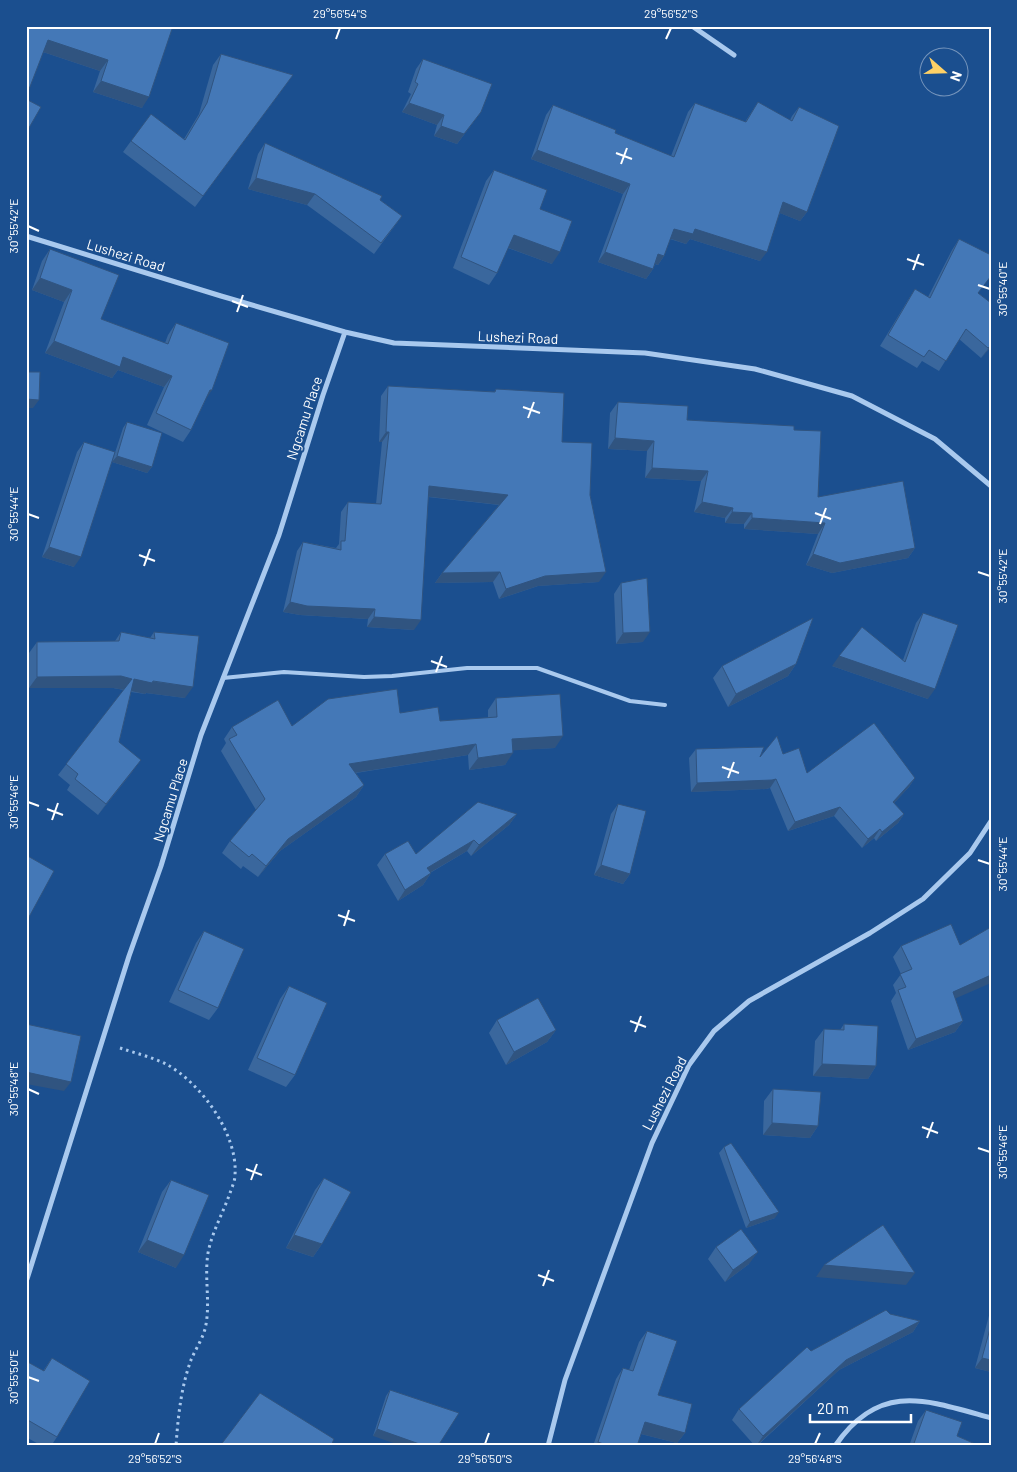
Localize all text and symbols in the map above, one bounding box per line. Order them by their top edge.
text: 29°56'54"S [313,6,367,20]
text: 29°56'52"S [644,6,698,20]
north arrow [920,48,970,98]
text: N [947,69,966,84]
text: 30°55'42"E [6,199,20,253]
street label: Lushezi Road [85,235,167,275]
text: 30°55'40"E [995,261,1009,317]
street label: Lushezi Road [477,327,559,347]
street label: Ngcamu Place [283,374,325,462]
text: 30°55'44"E [6,487,20,541]
text: 30°55'42"E [995,549,1009,603]
street label: Ngcamu Place [149,756,191,844]
text: 30°55'46"E [6,775,20,829]
text: 30°55'44"E [995,837,1009,891]
street label: Lushezi Road [638,1053,690,1133]
text: 30°55'48"E [6,1062,20,1116]
text: 30°55'46"E [995,1125,1009,1179]
text: 30°55'50"E [6,1350,20,1404]
scale bar [810,1392,911,1424]
text: 20 m [817,1399,849,1417]
text: 29°56'52"S [128,1451,182,1465]
text: 29°56'50"S [458,1451,512,1465]
text: 29°56'48"S [788,1451,842,1465]

